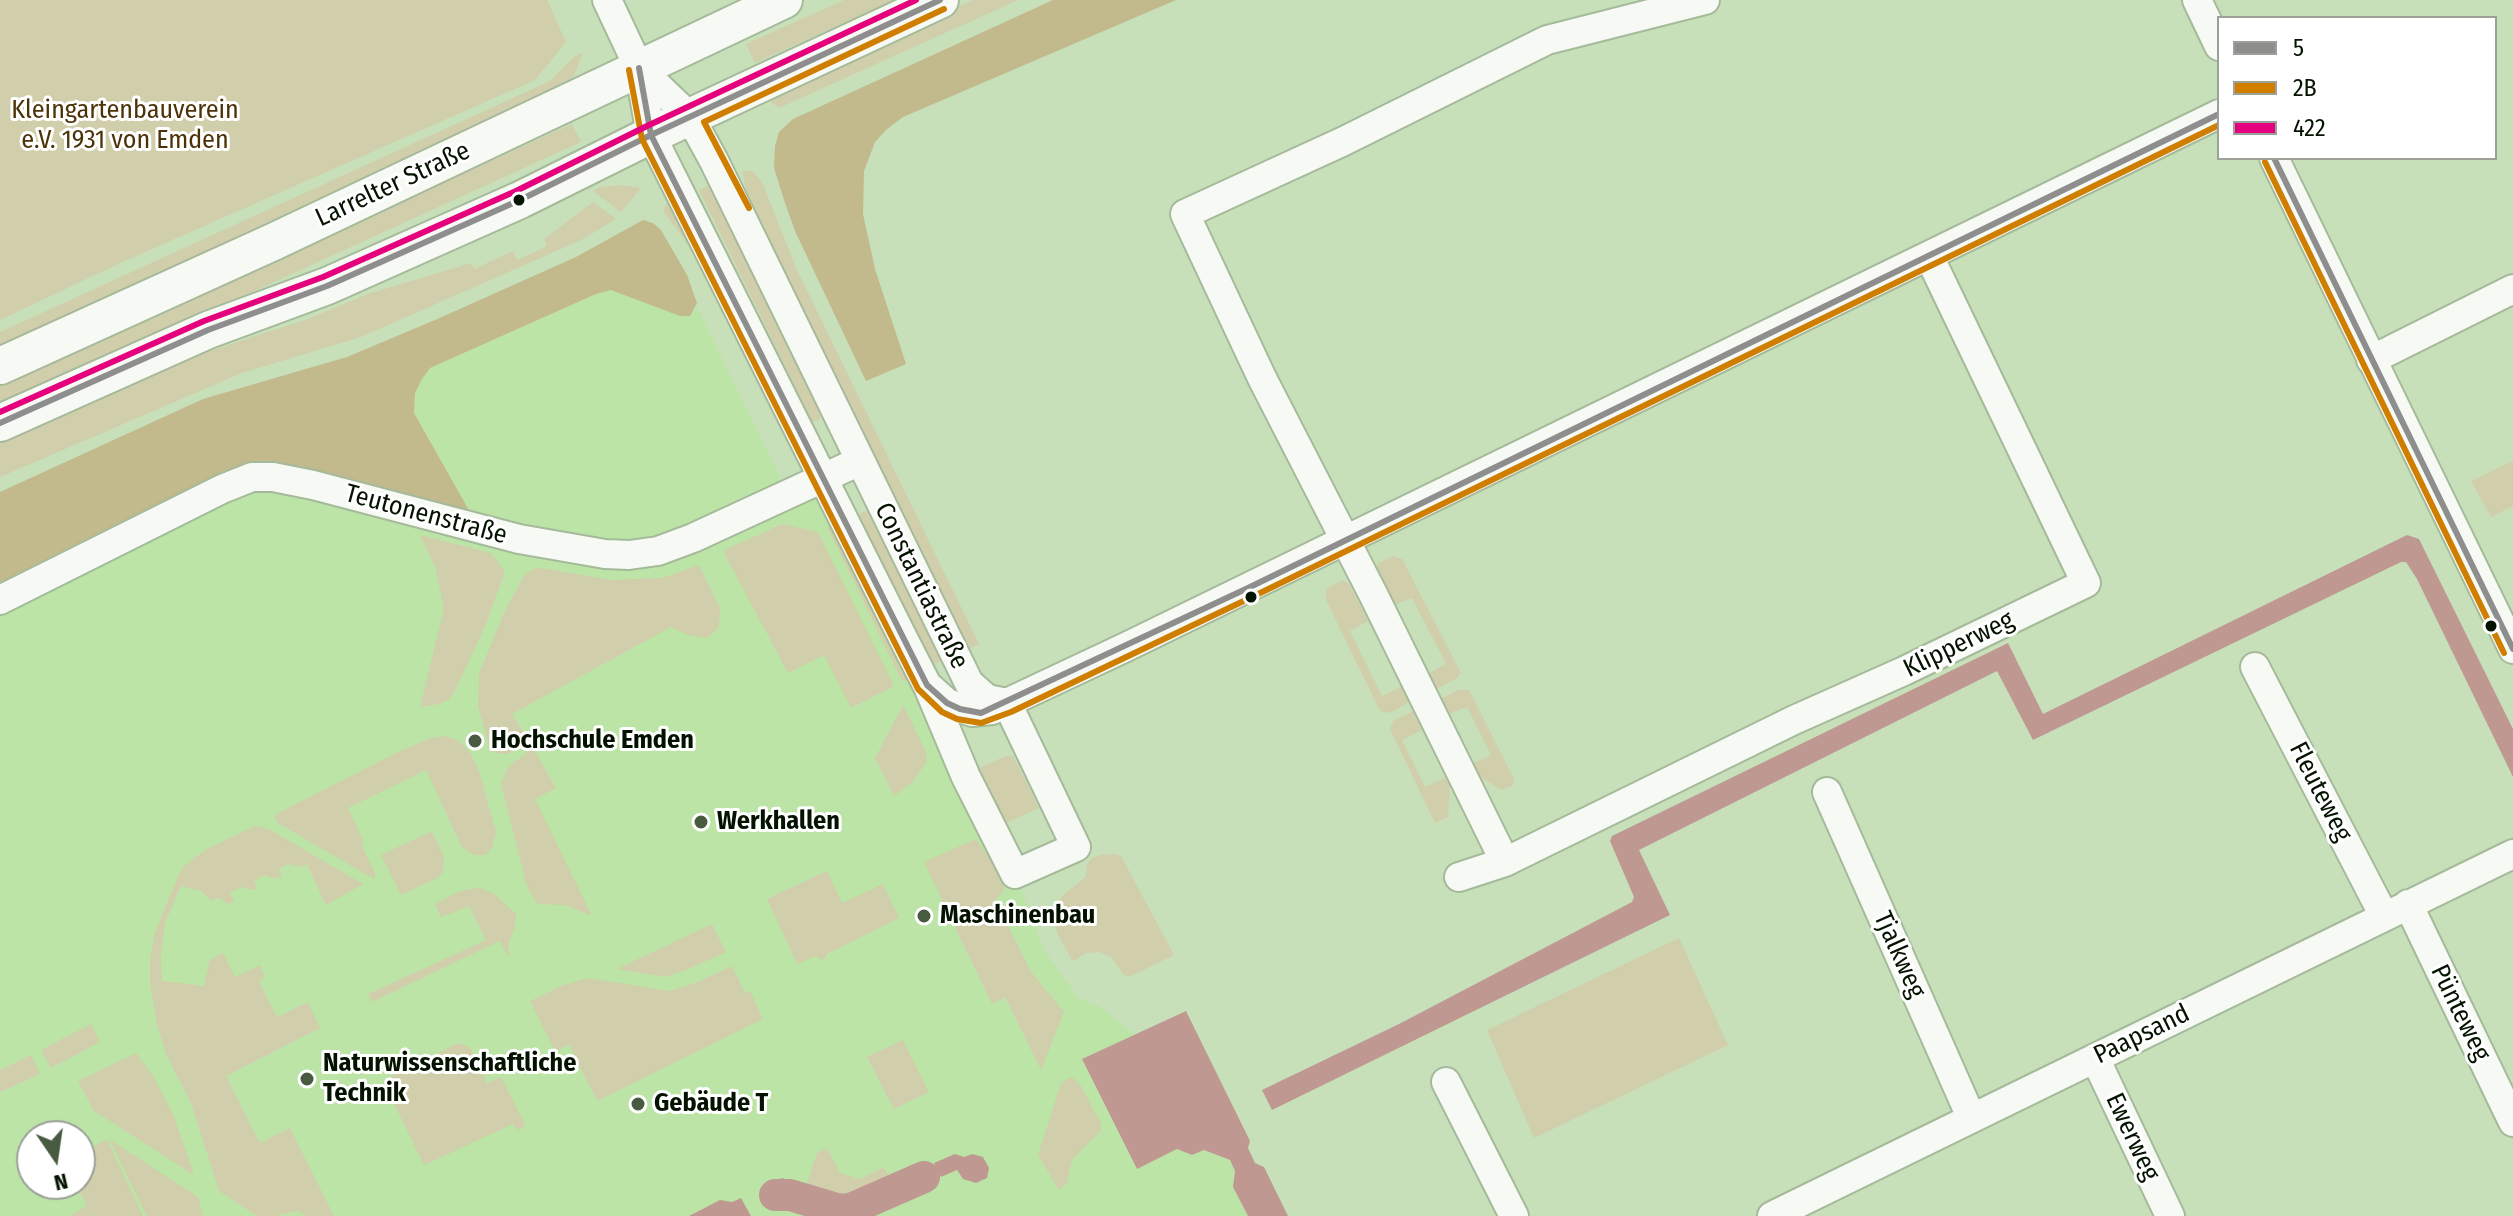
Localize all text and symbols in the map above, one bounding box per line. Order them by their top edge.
legend [2217,16,2497,160]
text: 5 [2293,34,2304,62]
text: 2B [2293,74,2317,102]
park label: Kleingartenbauverein e.V. 1931 von Emden [11,95,239,156]
text: 422 [2293,114,2325,142]
street label: Larrelter Straße [311,136,475,234]
unlabelled marker [511,192,527,208]
street label: Teutonenstraße [342,478,510,552]
street label: Constantiastraße [867,498,975,674]
unlabelled marker [1243,589,1259,605]
street label: Klipperweg [1899,605,2019,685]
unlabelled marker [2483,618,2499,634]
place label: Hochschule Emden [491,725,694,757]
marker: Hochschule Emden [466,732,484,750]
street label: Fleuteweg [2282,737,2358,847]
place label: Werkhallen [717,806,840,838]
marker: Werkhallen [692,813,710,831]
place label: Maschinenbau [940,900,1095,932]
marker: Maschinenbau [915,907,933,925]
street label: Tjalkweg [1866,907,1932,1003]
street label: Pünteweg [2423,960,2497,1066]
street label: Paapsand [2089,998,2195,1072]
place label: Naturwissenschaftliche Technik [323,1048,576,1110]
marker: Naturwissenschaftliche Technik [298,1070,316,1088]
place label: Gebäude T [654,1088,768,1120]
street label: Ewerweg [2098,1088,2166,1186]
marker: Gebäude T [629,1095,647,1113]
north arrow [16,1120,96,1200]
text: N [52,1167,71,1197]

